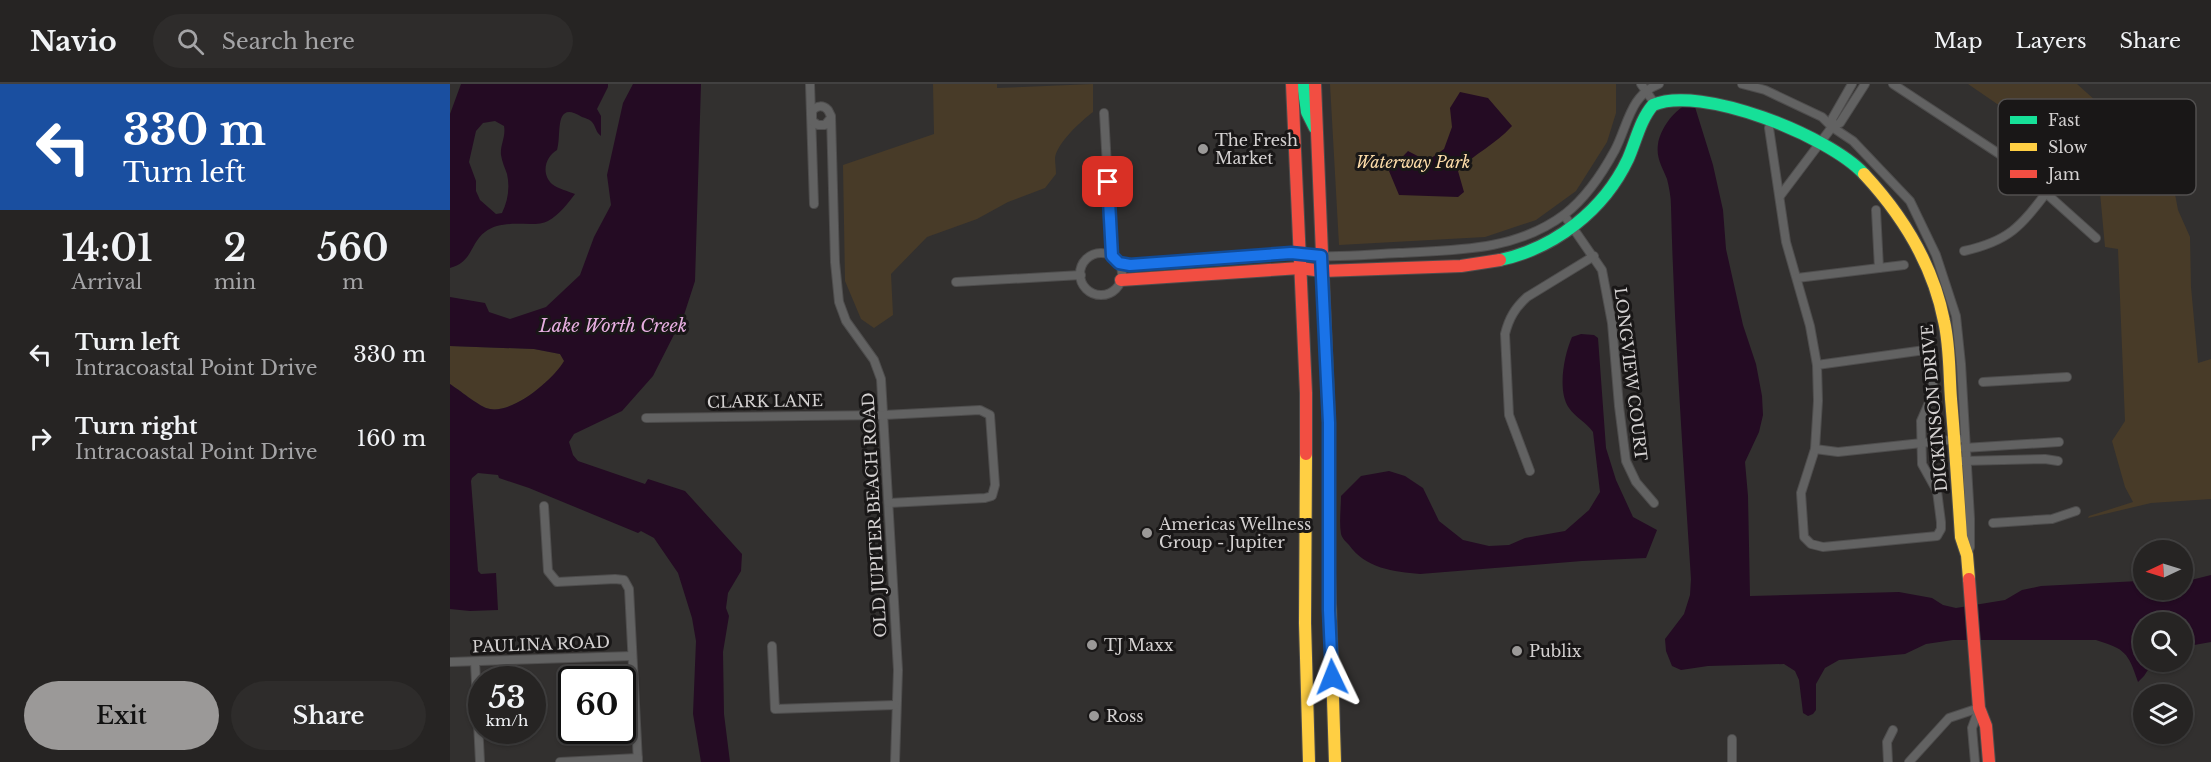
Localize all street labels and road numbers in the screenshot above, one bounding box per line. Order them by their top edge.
street label: LONGVIEW COURT [1610,286,1652,462]
street label: DICKINSON DRIVE [1917,323,1951,493]
street label: CLARK LANE [707,390,823,412]
street label: OLD JUPITER BEACH ROAD [858,392,890,638]
street label: PAULINA ROAD [472,632,610,656]

